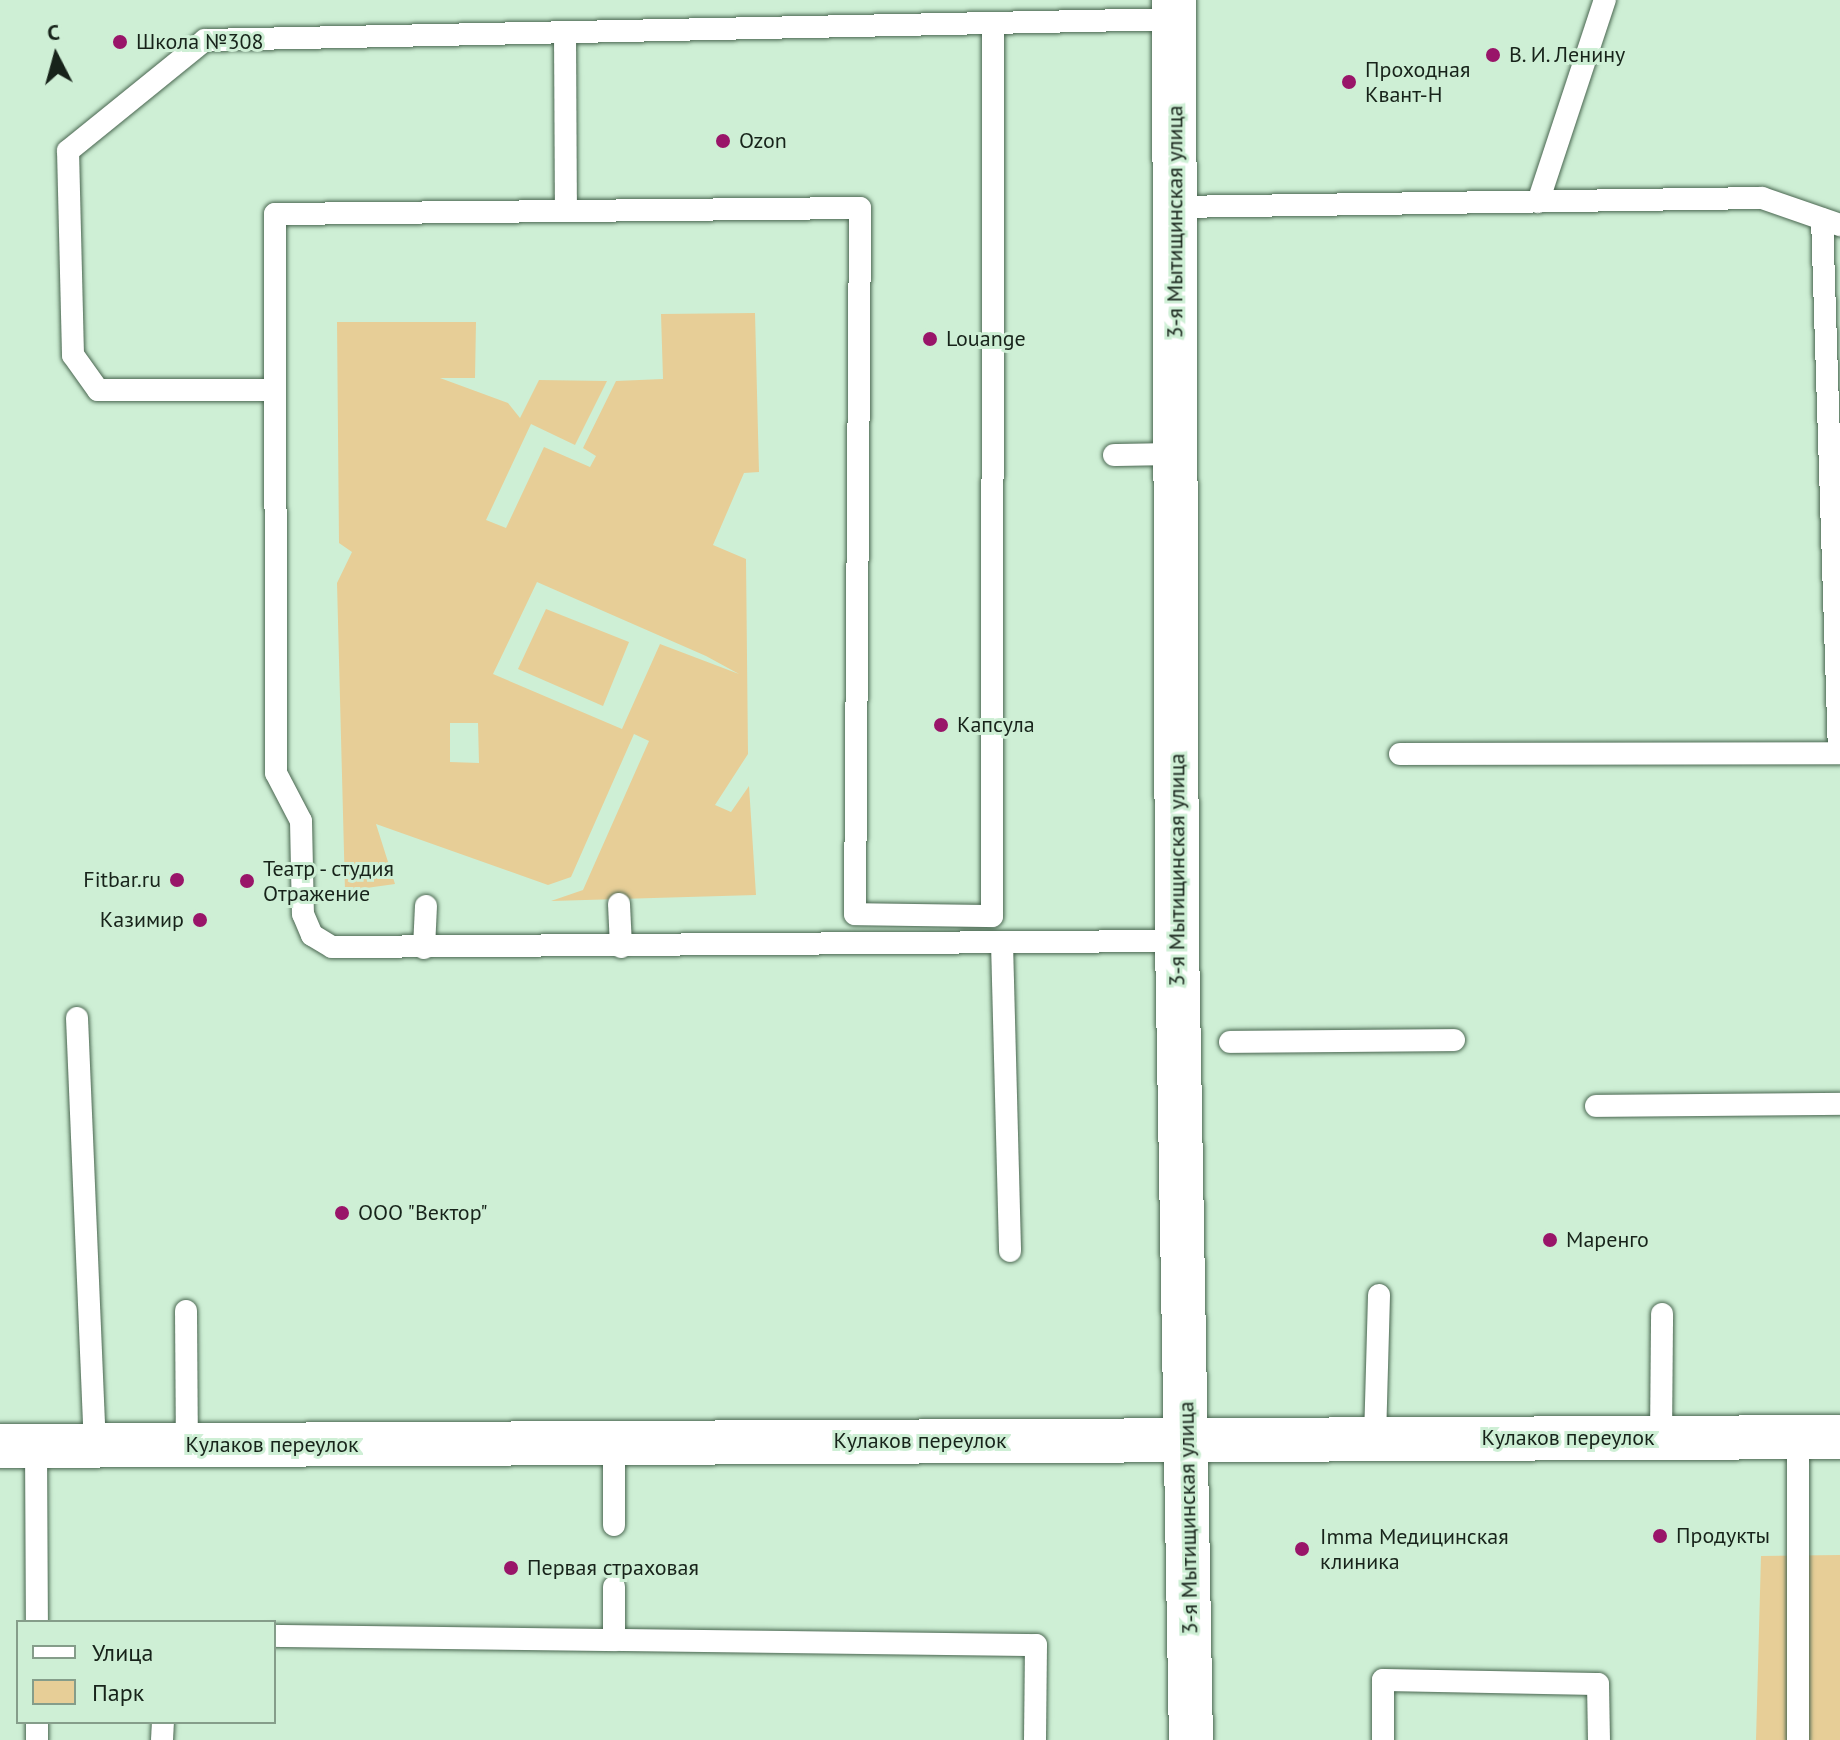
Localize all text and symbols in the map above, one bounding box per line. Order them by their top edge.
north arrow [16,16,96,96]
text: С [46,18,61,47]
place label: Школа №308 [136,29,264,55]
marker: Школа №308 [111,33,129,51]
place label: В. И. Ленину [1509,42,1629,68]
marker: В. И. Ленину [1484,46,1502,64]
place label: Проходная Квант-Н [1365,56,1470,108]
marker: Проходная Квант-Н [1340,73,1358,91]
street label: 3-я Мытищинская улица [1162,105,1188,339]
place label: Ozon [739,128,787,154]
marker: Ozon [714,132,732,150]
place label: Louange [946,326,1026,352]
marker: Louange [921,330,939,348]
place label: Капсула [957,712,1035,738]
marker: Капсула [932,716,950,734]
street label: 3-я Мытищинская улица [1164,753,1190,987]
place label: Театр - студия Отражение [263,855,397,906]
place label: Fitbar.ru [83,867,161,893]
marker: Fitbar.ru [168,871,186,889]
marker: Театр - студия Отражение [238,872,256,890]
place label: Казимир [100,907,184,933]
marker: Казимир [191,911,209,929]
place label: ООО "Вектор" [358,1200,489,1226]
marker: ООО "Вектор" [333,1204,351,1222]
place label: Маренго [1566,1227,1649,1253]
marker: Маренго [1541,1231,1559,1249]
street label: 3-я Мытищинская улица [1173,1401,1203,1635]
street label: Кулаков переулок [1481,1425,1655,1451]
street label: Кулаков переулок [833,1428,1007,1454]
street label: Кулаков переулок [185,1432,359,1458]
place label: Imma Медицинская клиника [1320,1523,1509,1574]
place label: Продукты [1676,1523,1770,1549]
marker: Продукты [1651,1527,1669,1545]
marker: Imma Медицинская клиника [1291,1538,1313,1560]
place label: Первая страховая [527,1555,699,1581]
marker: Первая страховая [502,1559,520,1577]
legend [16,1620,276,1724]
text: Улица [92,1637,153,1668]
text: Парк [92,1677,144,1708]

